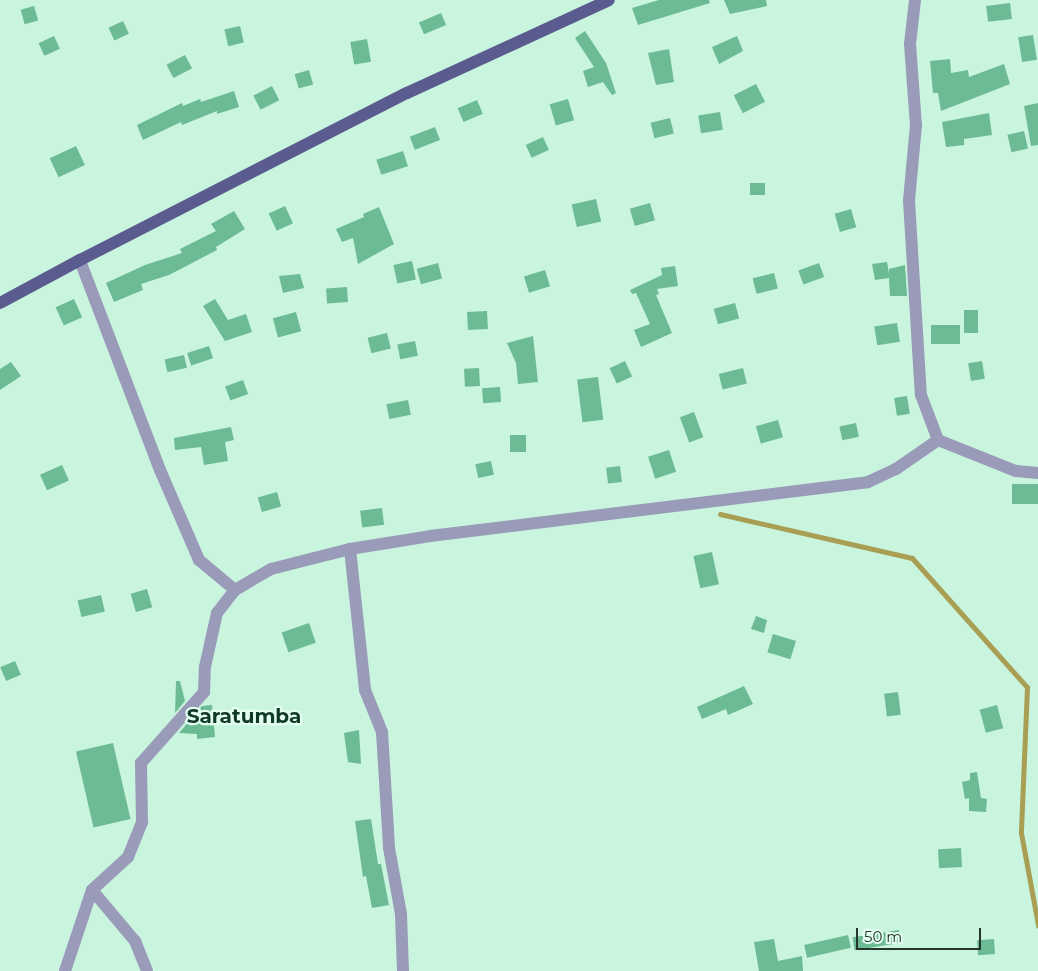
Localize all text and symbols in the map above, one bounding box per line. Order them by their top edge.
district label: Saratumba [187,704,301,728]
scale bar [858,918,983,950]
text: 50 m [864,927,902,946]

